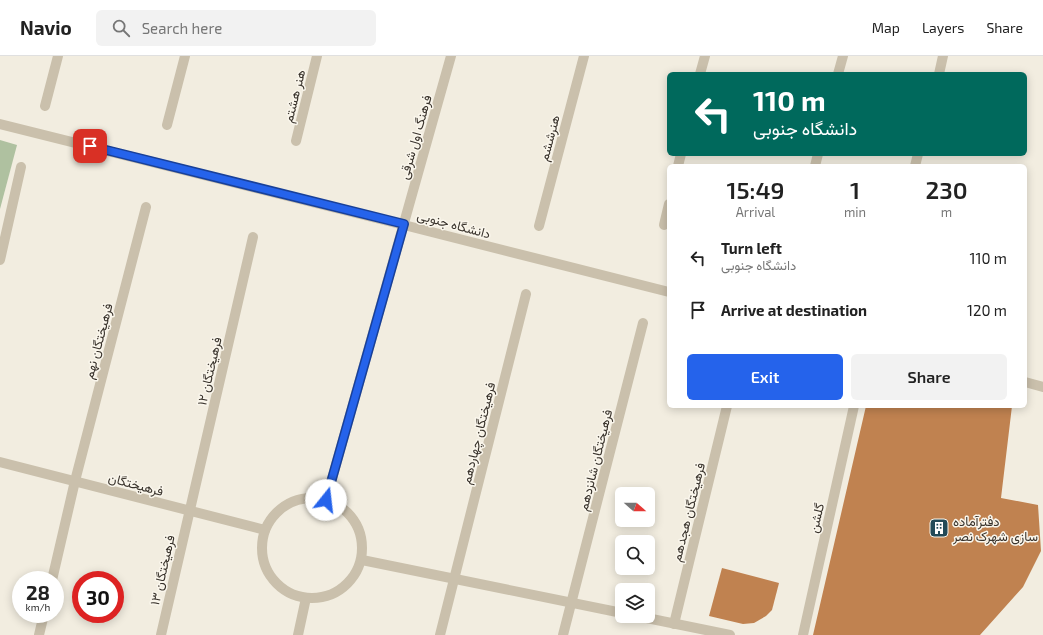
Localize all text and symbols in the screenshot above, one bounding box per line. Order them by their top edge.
search box [96,10,376,46]
text: Navio [20,16,72,39]
icon: search [110,17,132,39]
text: Search here [142,19,222,37]
text: Map [872,19,900,36]
text: Layers [922,19,964,36]
text: Share [986,19,1023,36]
street label: هنر هشتم [280,68,309,124]
text: 110 m [753,83,826,117]
icon: left [687,88,739,140]
street label: فرهنگ اول شرقی [395,93,436,181]
street label: هنرششم [535,113,564,163]
text: دانشگاه جنوبی [753,117,857,139]
pin [73,129,107,163]
icon: arrive [79,135,101,157]
text: 15:49 [726,175,785,204]
text: 1 [850,175,860,204]
text: 230 [925,175,968,204]
text: Arrival [736,204,775,220]
text: min [844,204,866,220]
text: m [941,204,952,220]
street label: دانشگاه جنوبی [415,207,492,242]
text: Turn left [721,239,782,257]
icon: left [687,247,709,269]
text: 110 m [970,249,1007,267]
text: دانشگاه جنوبی [721,257,796,273]
icon: arrive [687,299,709,321]
street label: فرهیختگان نهم [80,301,117,381]
text: Arrive at destination [721,301,867,319]
text: 120 m [967,301,1007,319]
street label: فرهیختگان ۱۲ [193,335,226,407]
button: Exit [687,354,843,400]
button: Share [851,354,1007,400]
street label: فرهیختگان چهاردهم [458,380,500,486]
street label: فرهیختگان شانزدهم [575,407,616,513]
street label: فرهیختگان هجدهم [668,461,709,563]
street label: فرهیختگان [106,469,165,500]
position arrow [305,479,347,521]
north arrow [615,487,655,527]
map controls [615,487,655,623]
street label: گلشن [805,501,828,535]
place label: دفترآماده سازی شهرک نصر [952,513,1038,545]
building icon: دفترآماده سازی شهرک نصر [928,517,950,539]
street label: فرهیختگان ۱۳ [146,533,179,607]
button: search [615,535,655,575]
speed limit sign: 30 [72,571,124,623]
text: 28 [26,580,50,604]
button: layers [615,583,655,623]
text: km/h [26,601,50,613]

